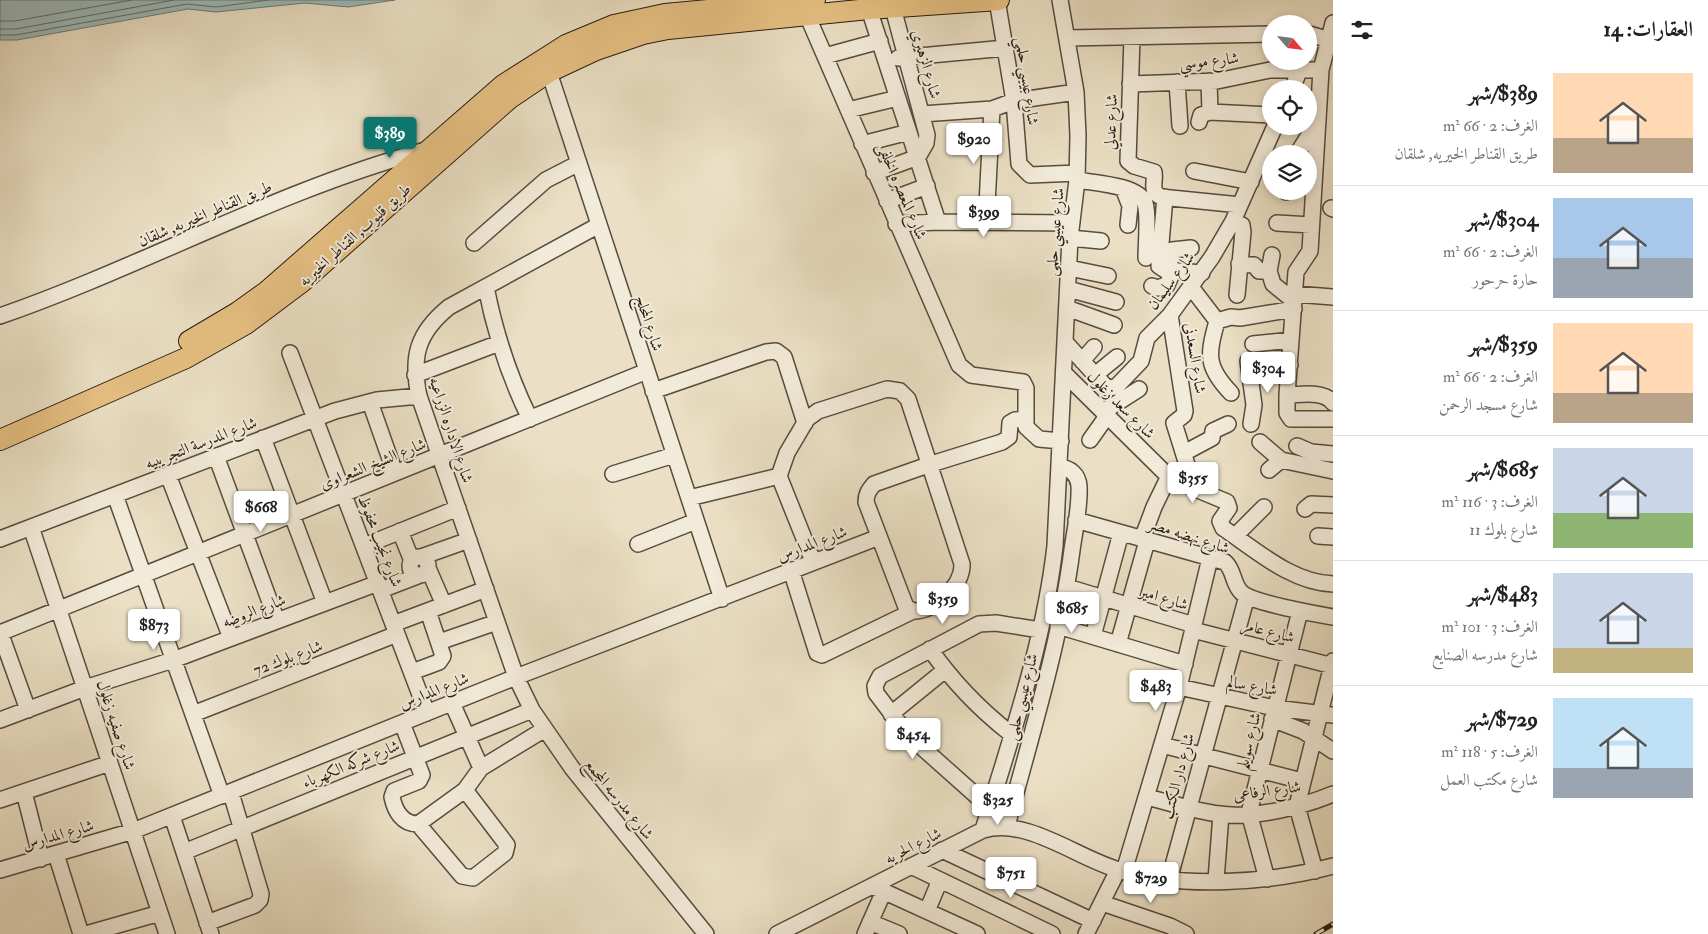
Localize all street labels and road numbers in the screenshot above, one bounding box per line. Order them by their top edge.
street label: شارع الزهيري [904,27,945,102]
street label: شارع عيسي حلمي [1006,36,1043,127]
street label: شارع موسي [1178,48,1240,79]
street label: شارع عدلي [1100,93,1125,151]
street label: شارع المعصره الخلفى [870,139,931,244]
street label: طريق القناطر الخيريه, شلقان [135,177,275,251]
street label: طريق قليوب, القناطر الخيريه [295,179,415,291]
street label: شارع عيسي حلمى [1041,187,1074,278]
street label: شارع سليمان [1143,248,1202,316]
street label: شارع المحلج [627,292,667,355]
street label: شارع السعدنى [1177,321,1210,395]
street label: شارع سعد زغلول [1081,367,1159,445]
street label: شارع الاداره الزراعيه [422,374,478,486]
street label: شارع المدرسة التجريبيه [142,412,261,476]
street label: شارع الشيخ الشعراوى [317,434,431,498]
street label: شارع نجيب محفوظ [351,492,407,591]
street label: شارع نهضه مصر [1143,513,1232,561]
street label: شارع المدارس [774,521,851,569]
street label: شارع امير [1135,581,1191,618]
street label: شارع الروضه [219,590,290,635]
street label: شارع عامر [1238,614,1297,651]
street label: شارع بلوك 72 [250,636,327,683]
street label: شارع عيسي حلمى [1002,651,1047,744]
street label: شارع المدارس [396,668,473,717]
street label: شارع سالم [1224,672,1279,704]
street label: شارع صفيه زغلول [89,678,140,773]
street label: شارع سويلم [1232,710,1272,773]
street label: شارع دار الكتب [1157,731,1202,822]
street label: شارع شركه الكهرباء [299,735,404,795]
street label: شارع مدرسه المجمع [576,754,658,847]
street label: شارع الرفاعى [1232,776,1303,809]
street label: شارع المدارس [20,815,97,858]
street label: شارع الحريه [881,823,946,871]

